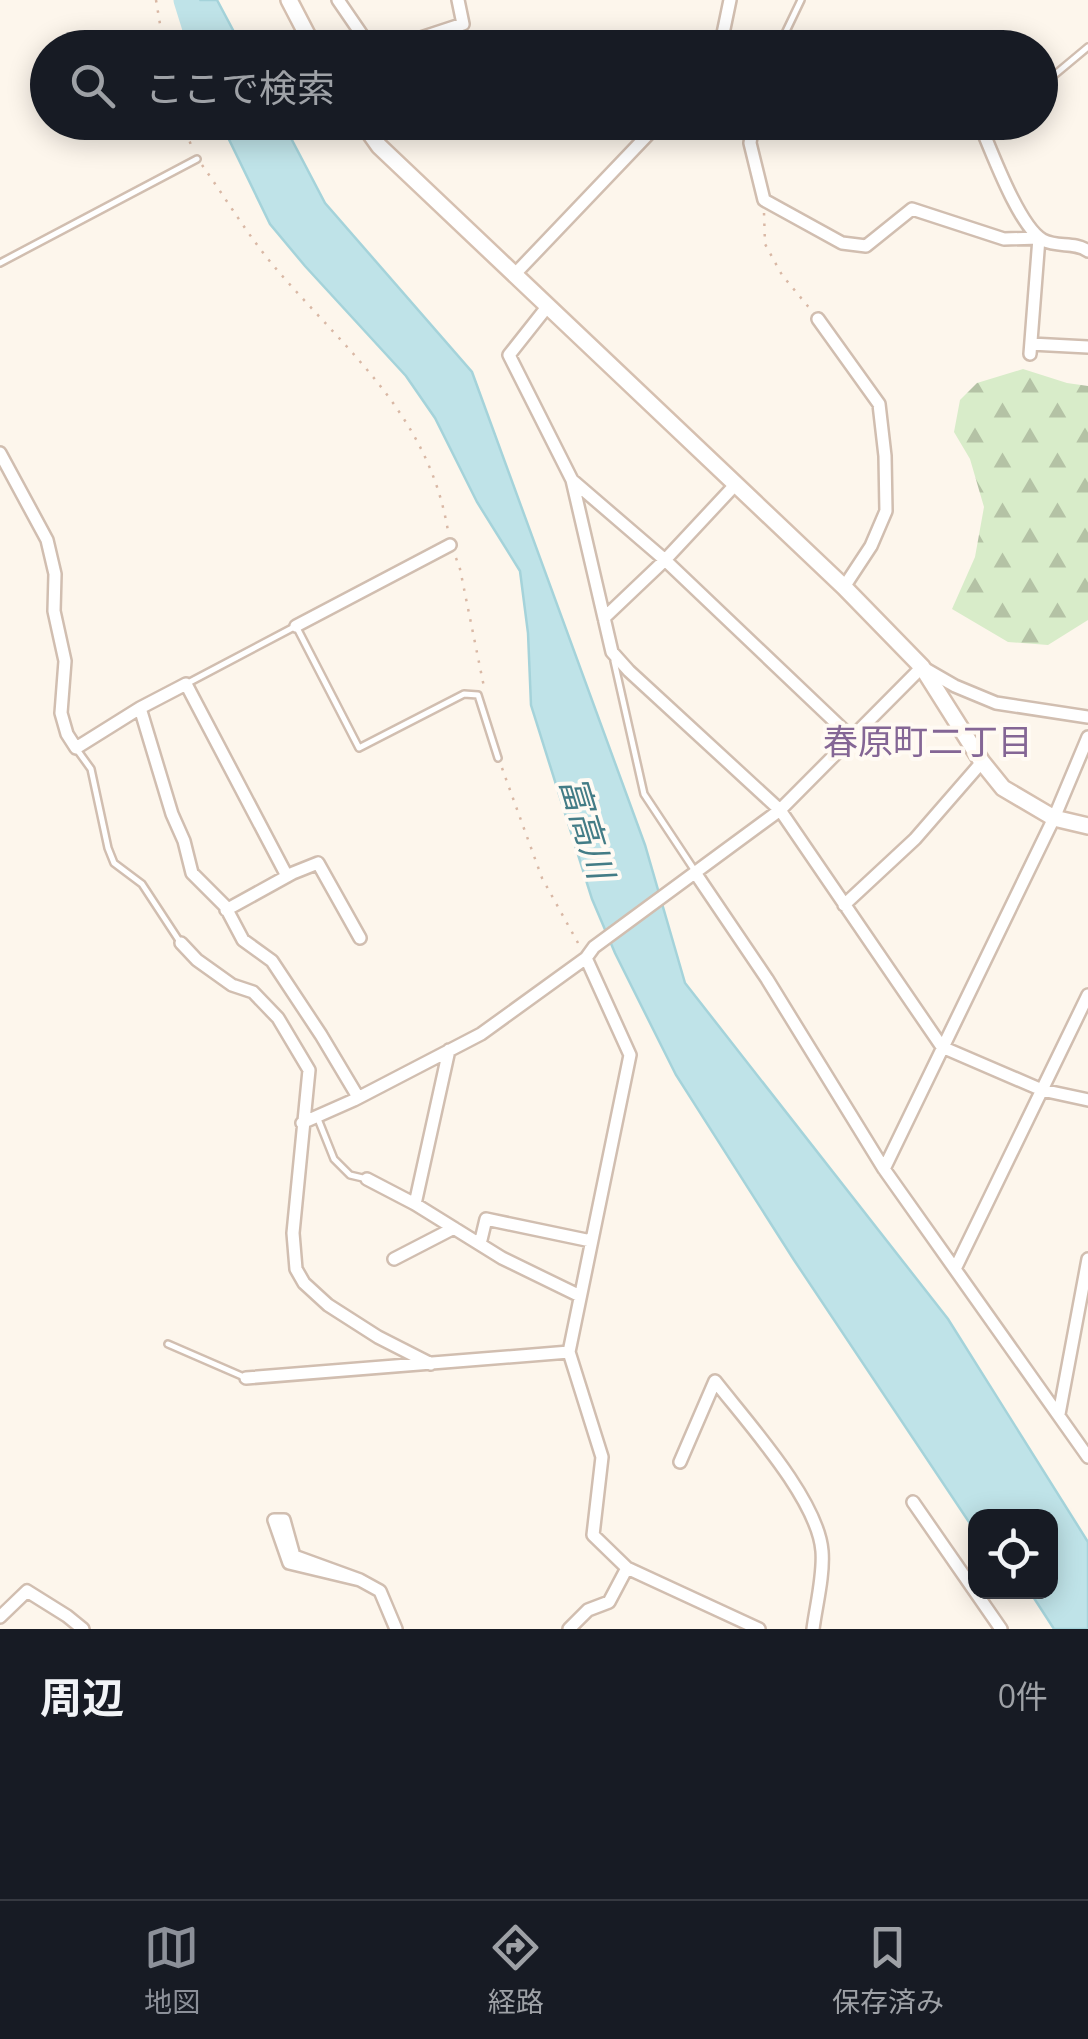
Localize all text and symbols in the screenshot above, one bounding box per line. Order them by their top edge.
search box [30,30,1058,140]
icon: search [65,58,120,113]
text: ここで検索 [145,61,335,113]
district label: 春原町二丁目 [823,717,1033,764]
water label: 富高川 [550,770,627,888]
map controls [968,1509,1058,1599]
button: locate [968,1509,1058,1599]
text: 周辺 [40,1668,124,1725]
text: 0件 [998,1674,1048,1717]
tab: 地図 [144,1920,200,2020]
tab: 経路 [488,1920,544,2020]
tab: 保存済み [832,1920,944,2020]

